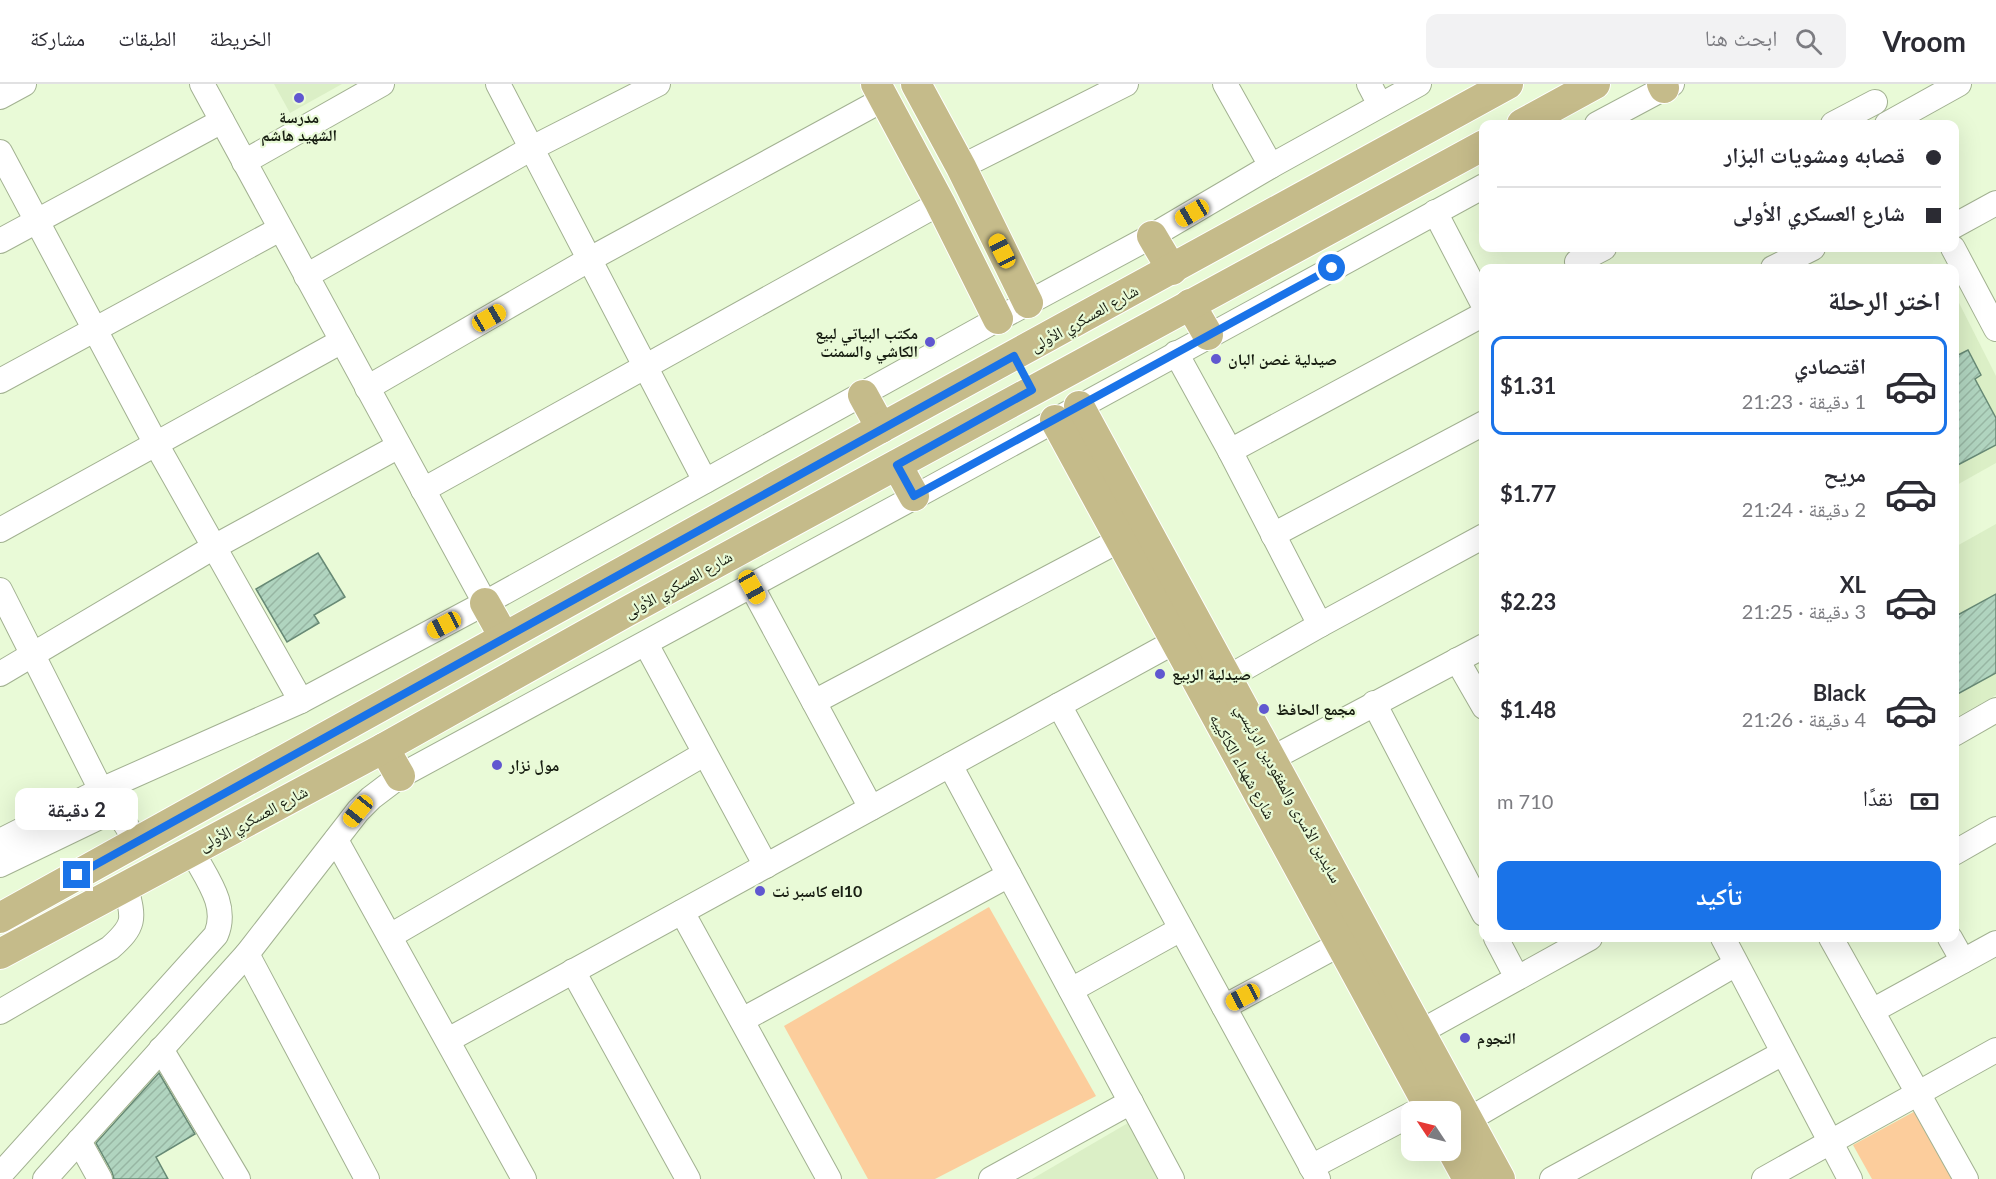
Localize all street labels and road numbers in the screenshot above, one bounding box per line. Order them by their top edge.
street label: شارع العسكري الأولى [1026,280,1143,359]
street label: شارع العسكري الأولى [620,546,737,625]
street label: سايدين الأسرى والمفقودين الرئيسي [1229,700,1347,888]
street label: شارع شهداء الكاكييه [1205,710,1280,823]
street label: شارع العسكري الأولى [195,781,312,858]

